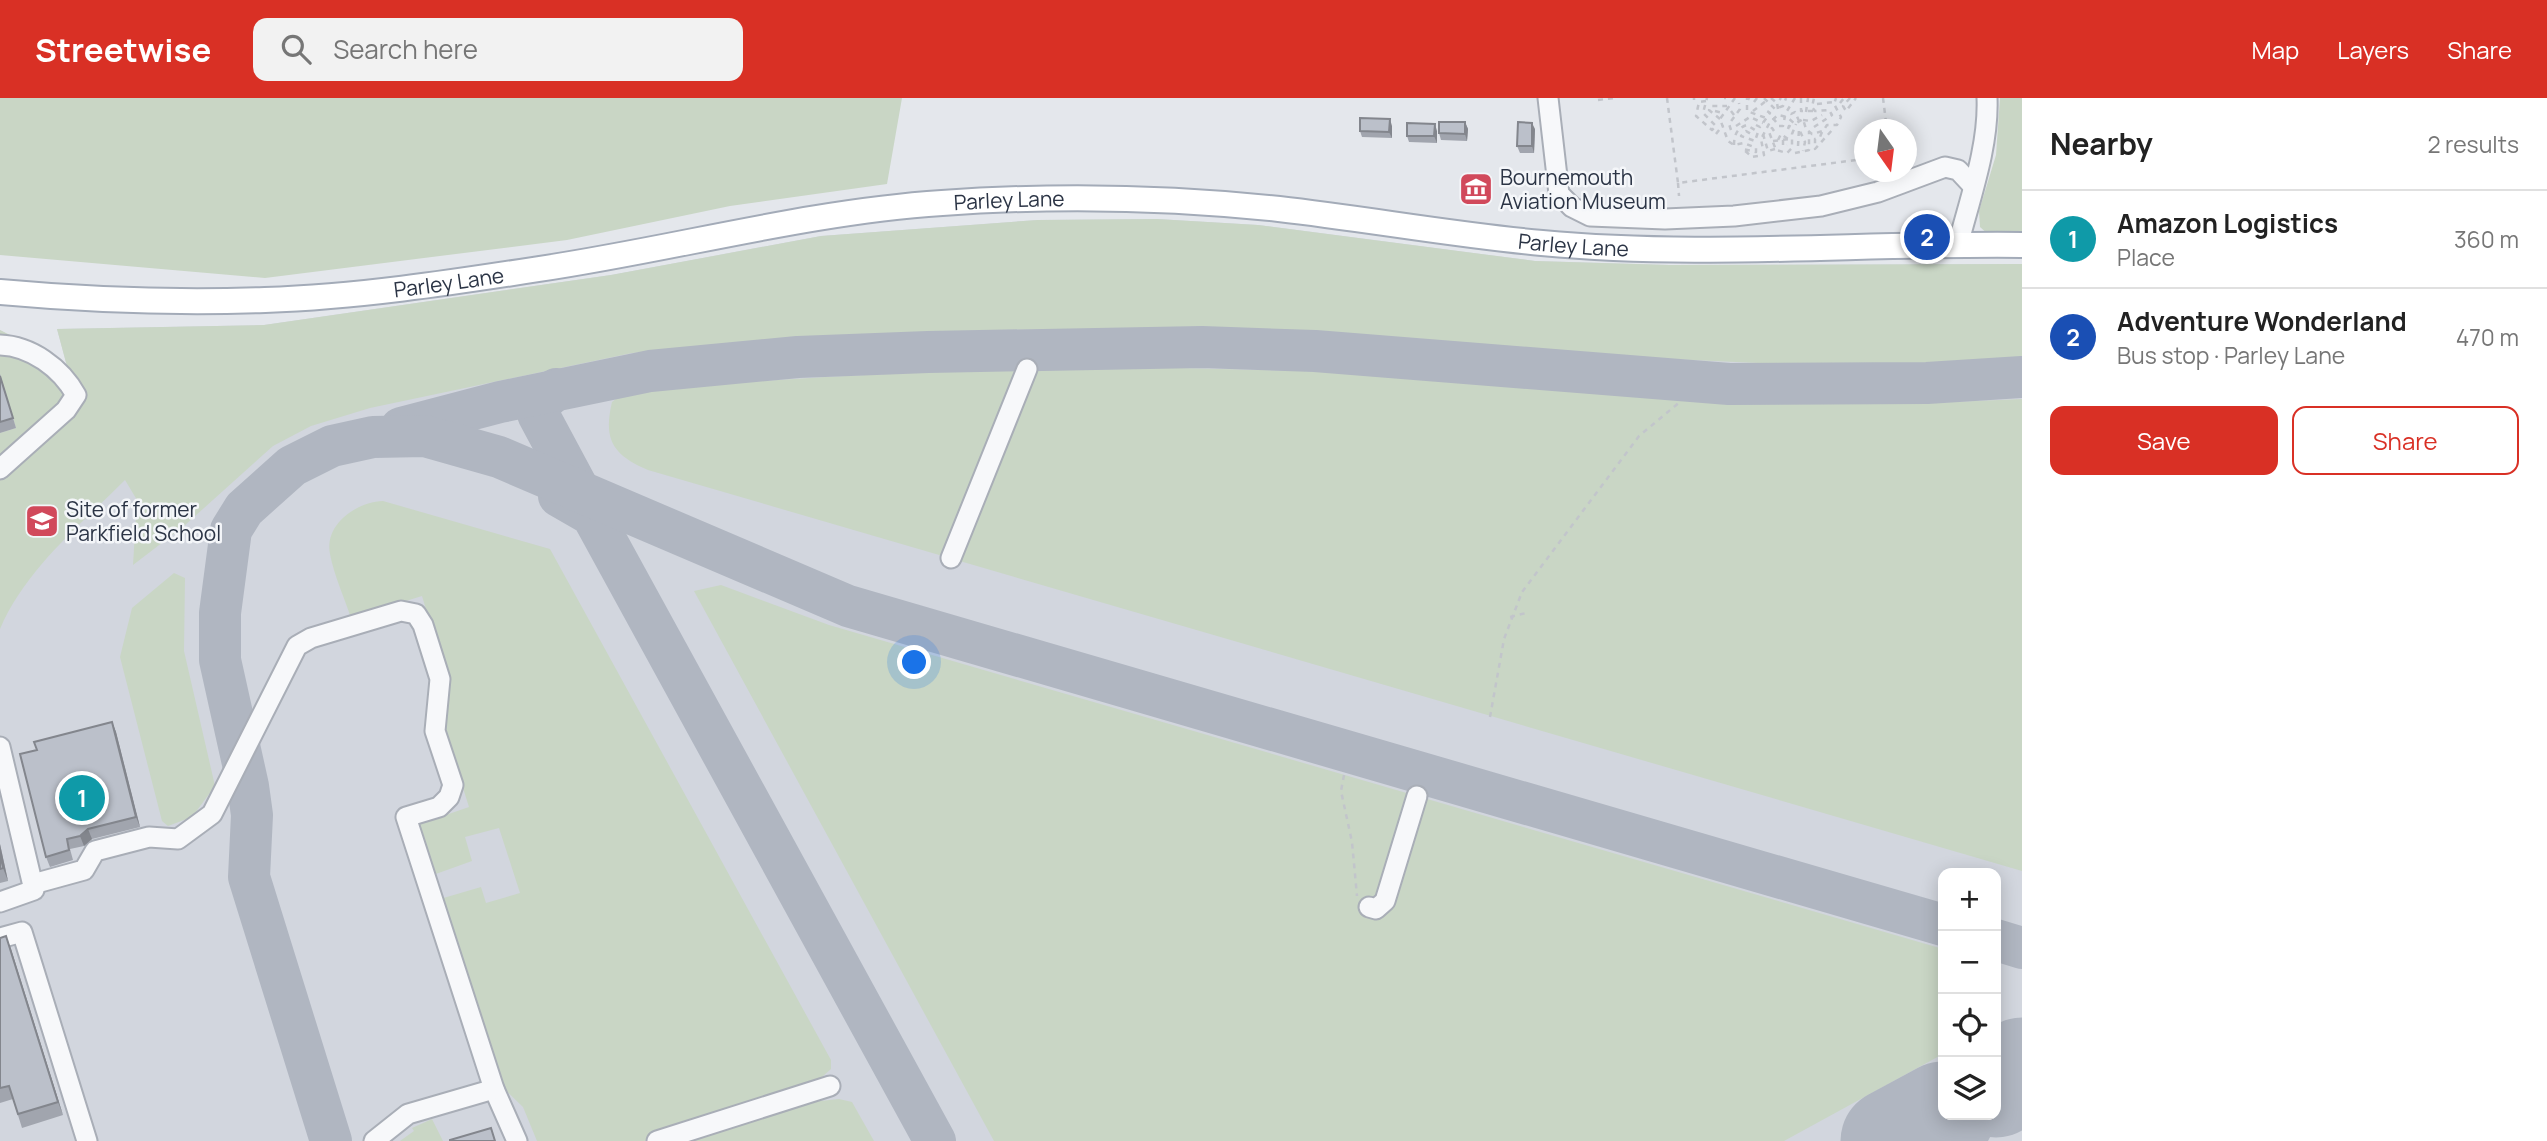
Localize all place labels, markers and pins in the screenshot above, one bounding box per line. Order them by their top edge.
place label: Bournemouth Aviation Museum [1500,163,1666,215]
museum icon: Bournemouth Aviation Museum [1457,170,1495,208]
pin: 2 [1904,211,1950,263]
place label: Site of former Parkfield School [66,495,221,547]
school or university icon: Site of former Parkfield School [23,502,61,540]
pin: 1 [59,772,105,824]

